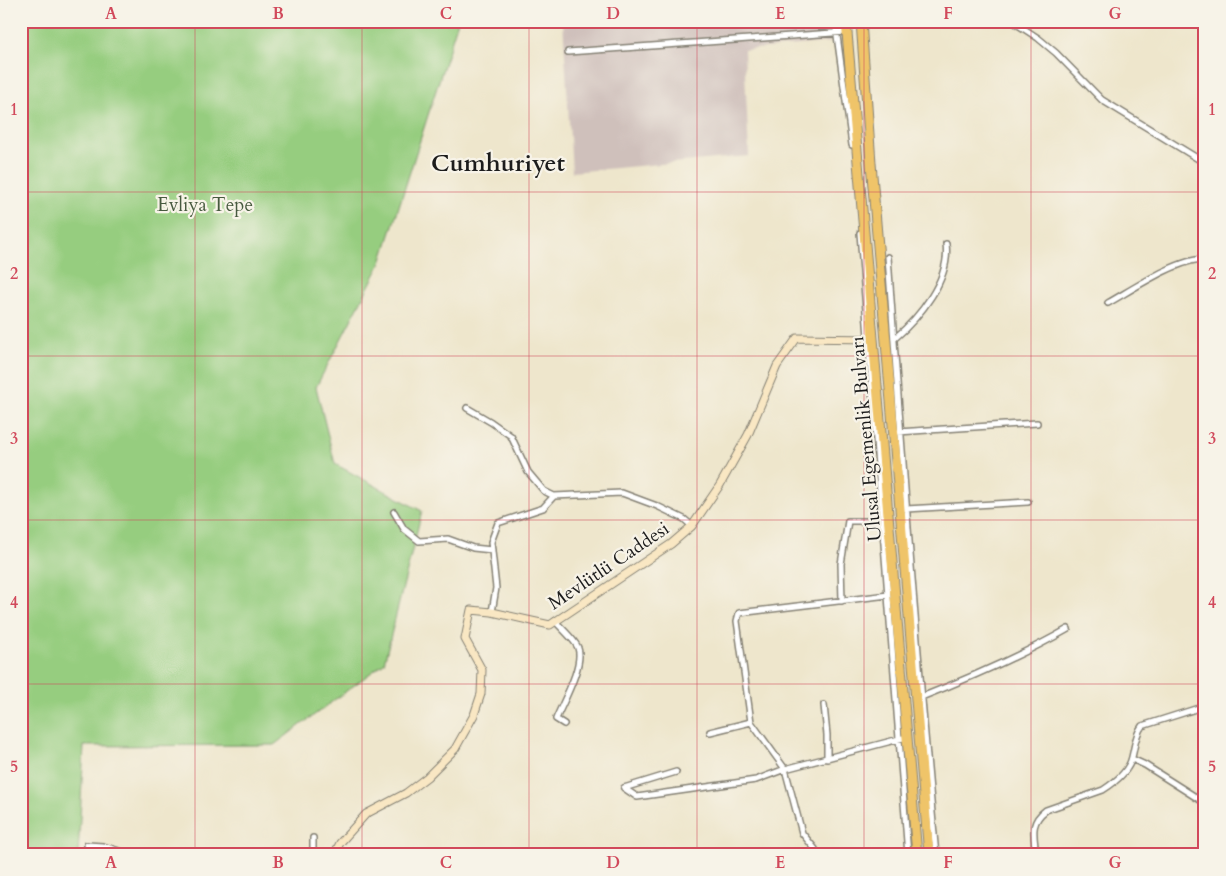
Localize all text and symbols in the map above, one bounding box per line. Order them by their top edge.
text: A [105,3,117,25]
text: B [272,3,284,25]
text: C [440,3,452,25]
text: D [606,3,620,25]
text: E [775,3,785,25]
text: F [943,3,953,25]
text: G [1108,3,1122,25]
text: 1 [10,99,18,121]
text: 1 [1208,99,1216,121]
district label: Cumhuriyet [431,147,565,180]
park label: Evliya Tepe [157,192,253,218]
text: 2 [10,263,18,285]
text: 2 [1208,263,1216,285]
street label: Ulusal Egemenlik Bulvarı [844,335,888,542]
text: 3 [10,428,18,450]
text: 3 [1208,428,1216,450]
street label: Mevlütlü Caddesi [543,516,674,616]
text: 4 [10,592,18,614]
text: 4 [1208,592,1216,614]
text: 5 [10,756,18,778]
text: 5 [1208,756,1216,778]
text: A [105,852,117,874]
text: B [272,852,284,874]
text: C [440,852,452,874]
text: D [606,852,620,874]
text: E [775,852,785,874]
text: F [943,852,953,874]
text: G [1108,852,1122,874]

